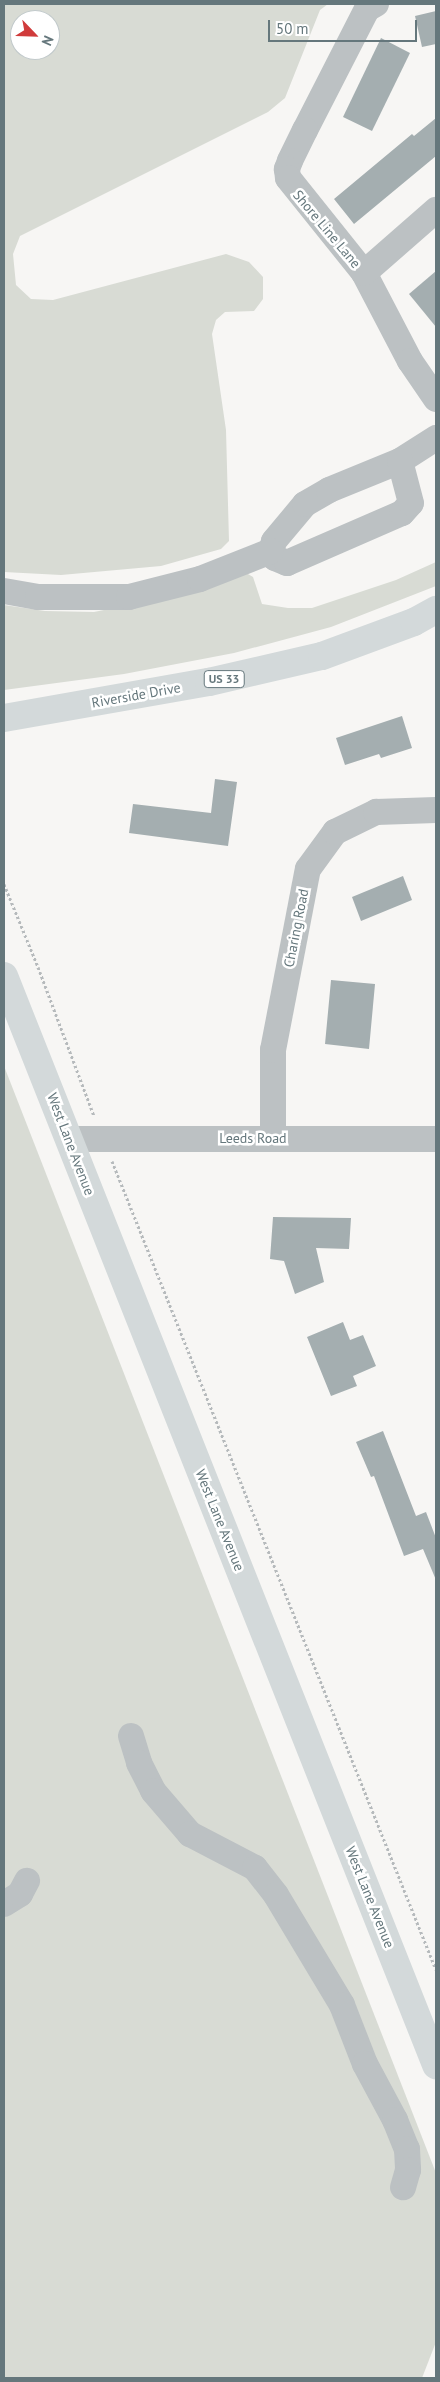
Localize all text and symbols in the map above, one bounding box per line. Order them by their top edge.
north arrow [10,10,60,60]
scale bar [270,10,419,42]
text: 50 m [276,19,309,38]
text: N [38,33,58,49]
street label: Shore Line Lane [290,187,364,271]
road number: US 33 [203,670,245,689]
street label: Riverside Drive [90,679,182,711]
street label: Charing Road [280,887,312,969]
street label: West Lane Avenue [44,1090,98,1198]
street label: Leeds Road [219,1130,287,1146]
street label: West Lane Avenue [192,1466,248,1574]
street label: West Lane Avenue [342,1843,398,1951]

